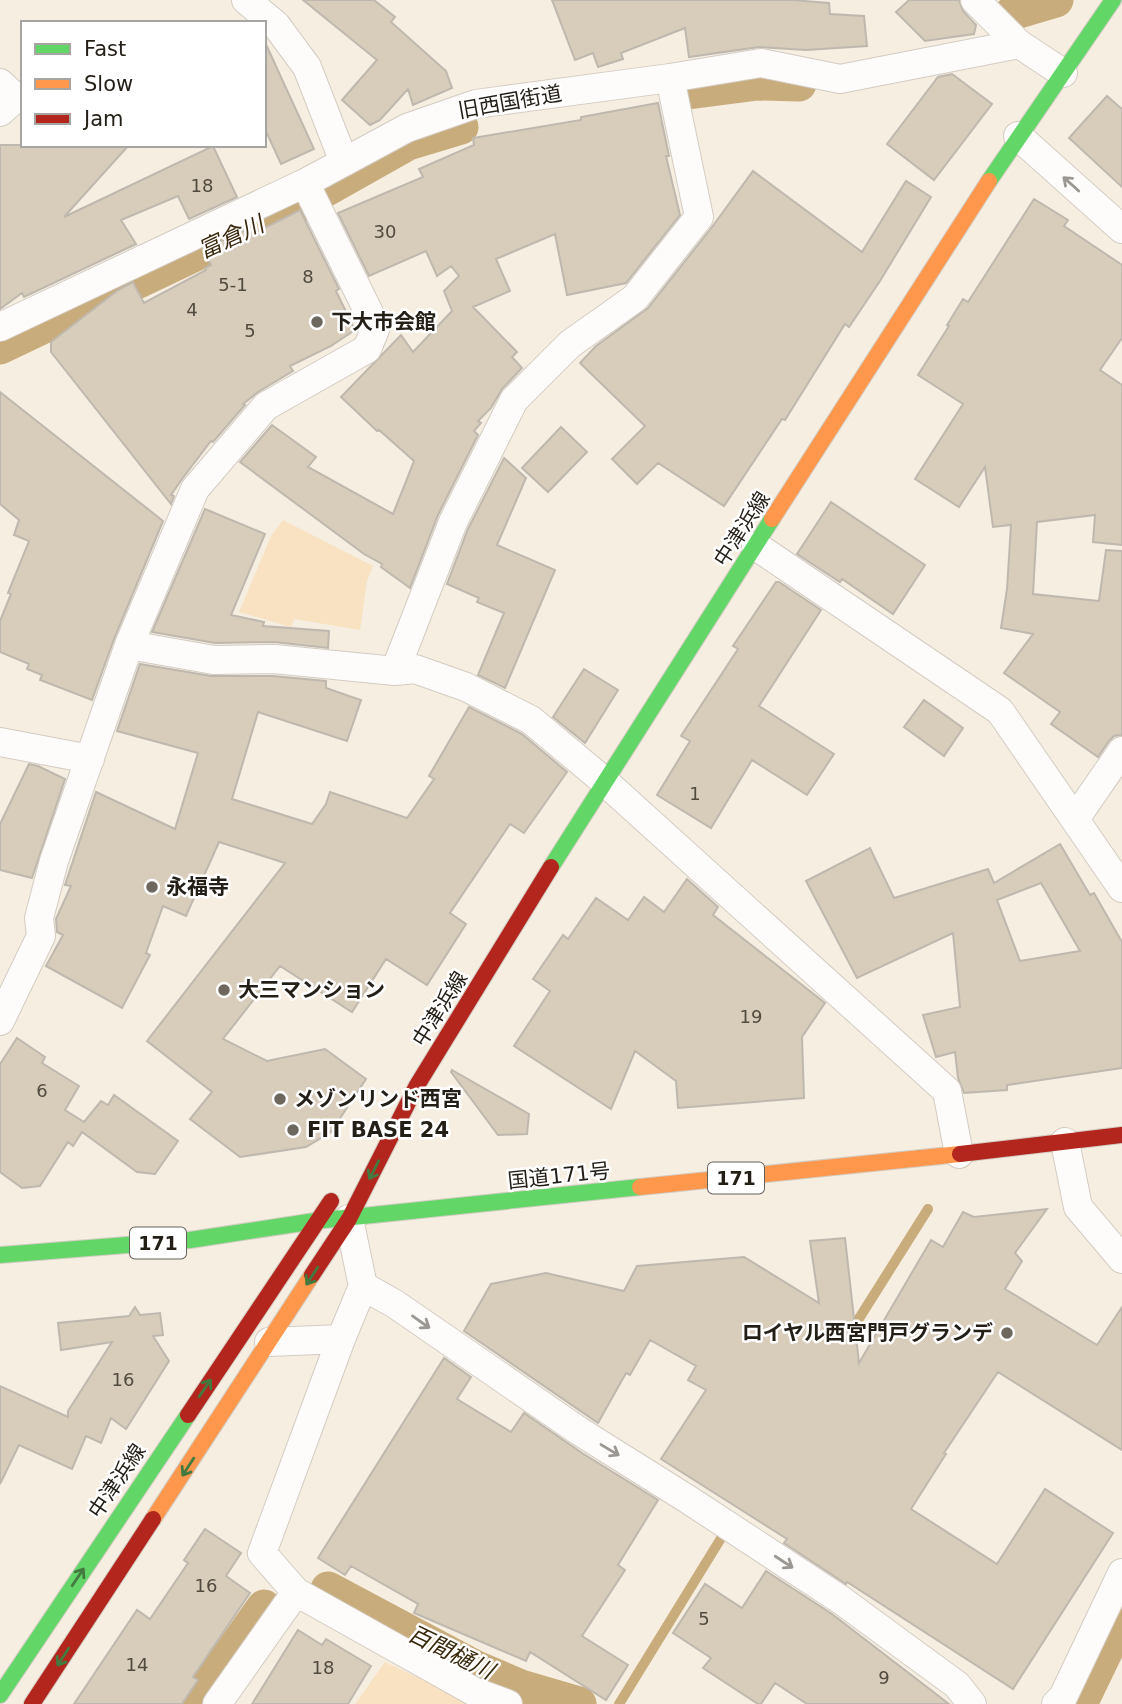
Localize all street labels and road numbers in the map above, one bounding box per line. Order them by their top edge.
street label: 旧西国街道 [456,81,564,123]
street label: 中津浜線 [709,487,775,571]
street label: 中津浜線 [408,967,472,1051]
street label: 国道171号 [506,1159,612,1193]
road number: 171 [708,1162,764,1194]
road number: 171 [130,1228,186,1259]
street label: 中津浜線 [84,1439,150,1523]

